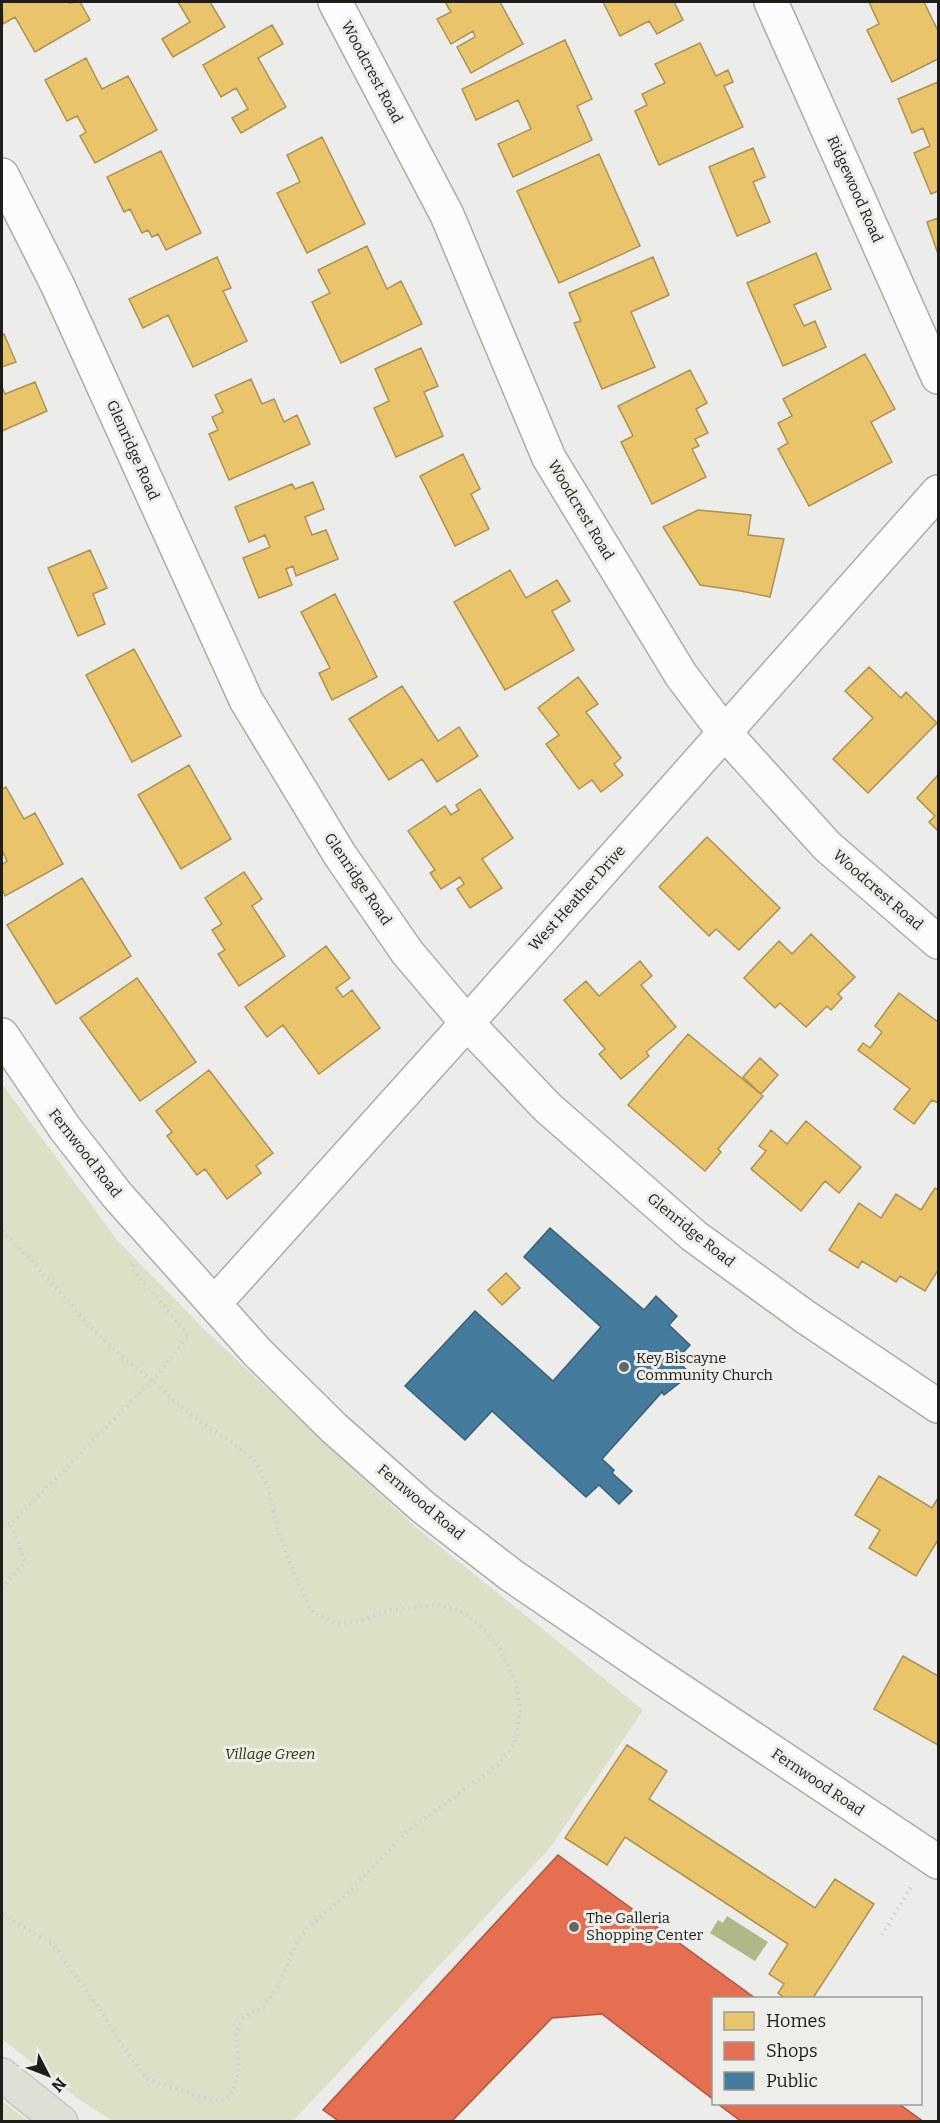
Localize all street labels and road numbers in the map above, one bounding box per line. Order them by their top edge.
street label: Woodcrest Road [337,18,407,126]
street label: Ridgewood Road [823,133,887,245]
street label: Glenridge Road [103,397,163,503]
street label: Woodcrest Road [544,457,618,563]
street label: Glenridge Road [321,829,396,929]
street label: West Heather Drive [525,842,629,954]
street label: Woodcrest Road [829,846,927,934]
street label: Fernwood Road [45,1105,125,1201]
street label: Glenridge Road [644,1189,738,1271]
street label: Fernwood Road [374,1461,468,1544]
street label: Fernwood Road [768,1744,868,1820]

